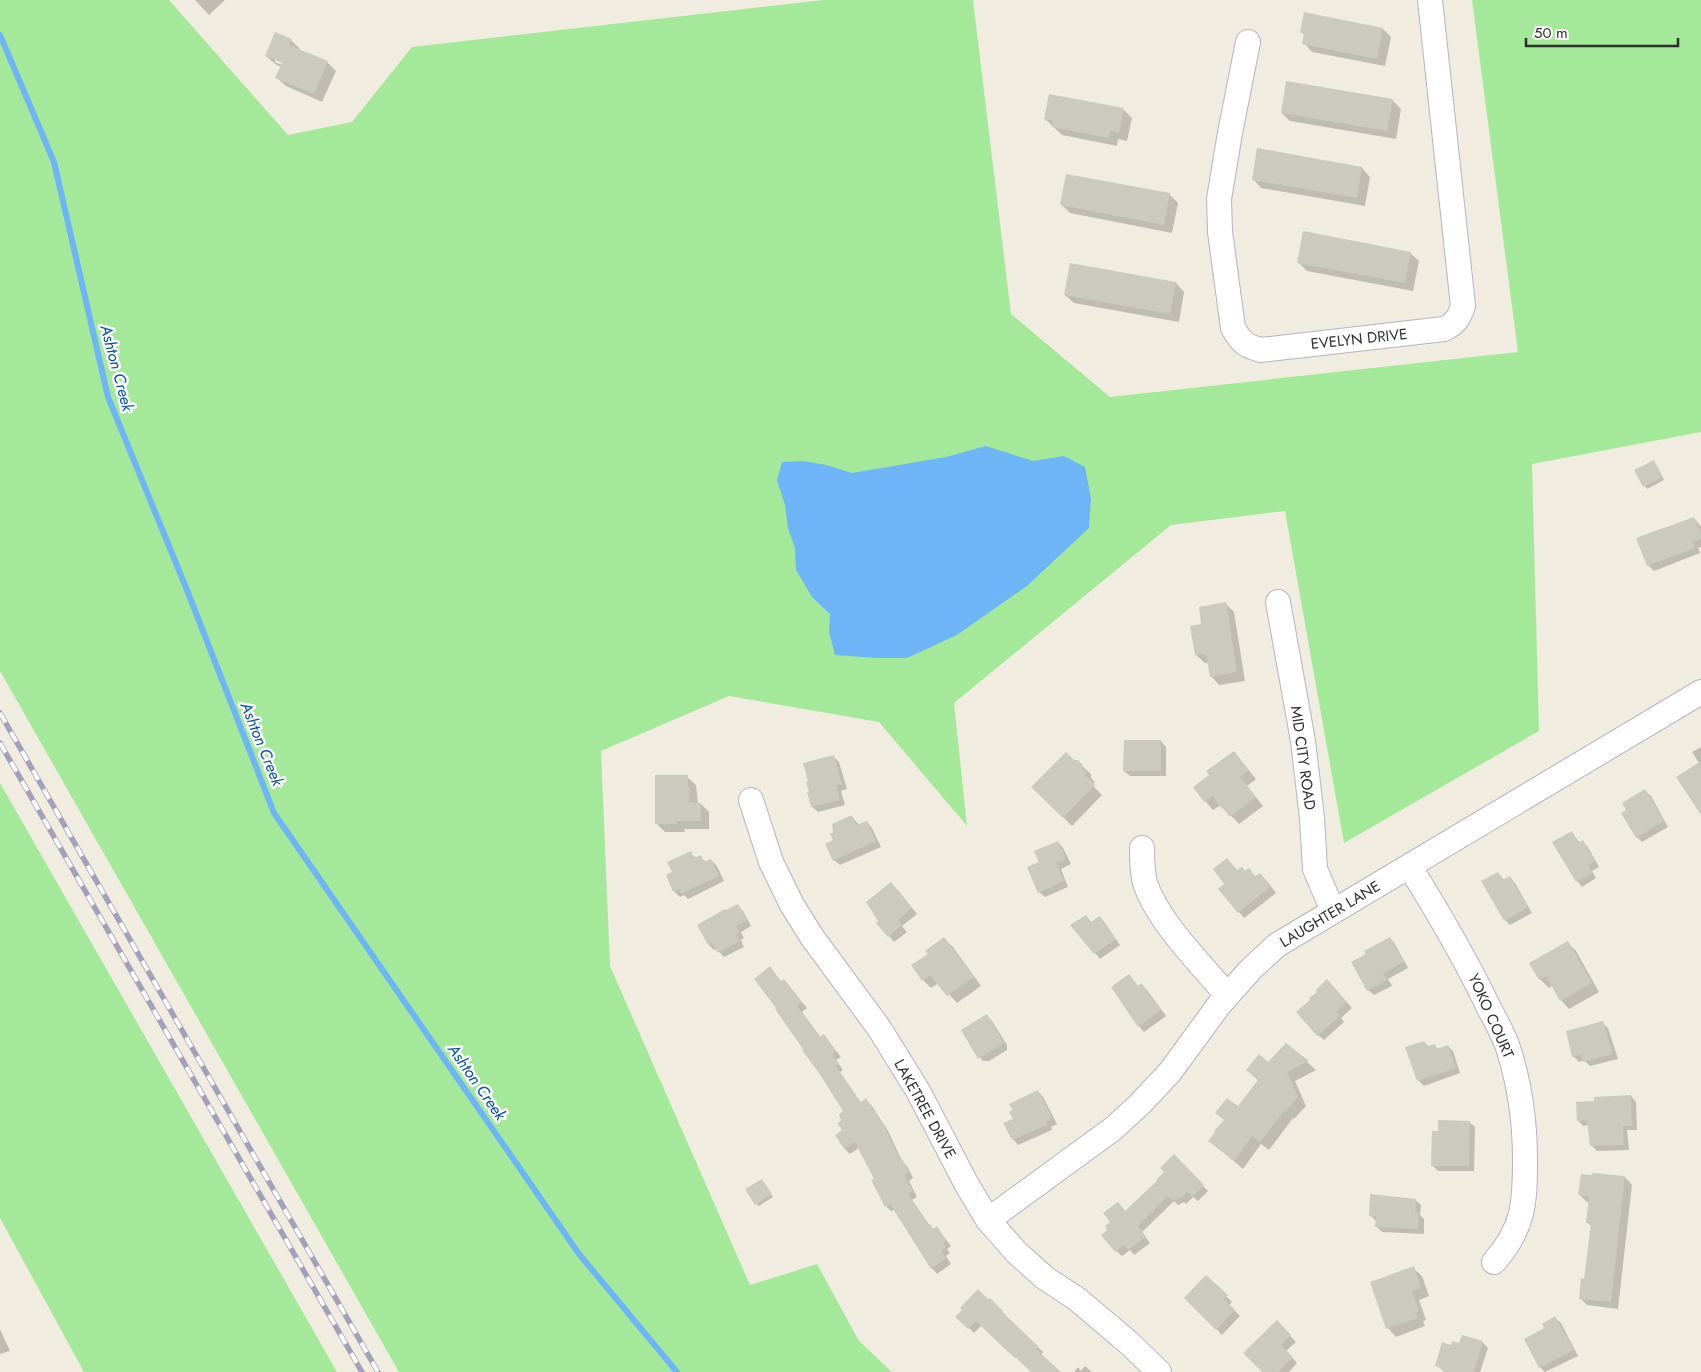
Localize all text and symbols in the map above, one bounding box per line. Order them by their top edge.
scale bar [1526,15,1678,47]
text: 50 m [1534,22,1568,44]
water label: Ashton Creek [94,321,140,415]
street label: EVELYN DRIVE [1310,323,1408,355]
water label: Ashton Creek [234,698,290,790]
street label: MID CITY ROAD [1285,705,1321,811]
street label: LAUGHTER LANE [1275,875,1385,953]
street label: YOKO COURT [1463,970,1519,1062]
water label: Ashton Creek [442,1038,512,1126]
street label: LAKETREE DRIVE [889,1055,961,1163]

